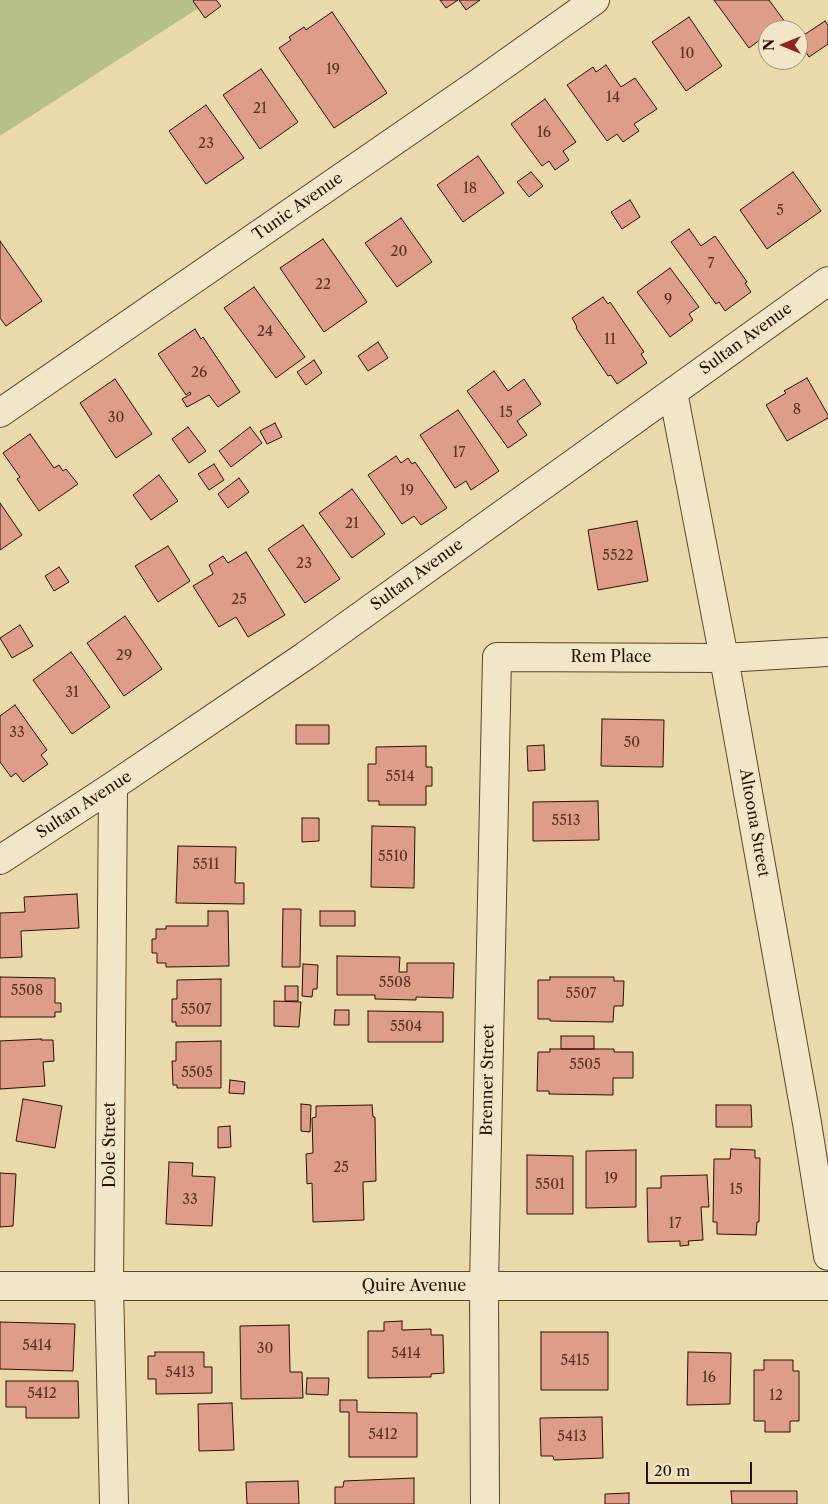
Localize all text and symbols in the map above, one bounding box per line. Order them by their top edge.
north arrow [758,20,808,70]
text: N [760,39,778,51]
house number: 10 [680,46,694,62]
house number: 19 [326,62,340,78]
house number: 14 [606,90,620,106]
house number: 21 [253,101,267,117]
house number: 16 [537,125,551,141]
house number: 23 [198,136,214,152]
street label: Tunic Avenue [249,169,347,245]
house number: 18 [463,181,477,197]
house number: 5 [776,203,784,219]
house number: 20 [391,244,407,260]
house number: 7 [708,256,714,272]
house number: 22 [315,277,331,293]
house number: 9 [664,292,672,308]
street label: Sultan Avenue [696,299,796,379]
house number: 24 [257,324,273,340]
house number: 11 [604,332,616,348]
house number: 26 [191,365,207,381]
house number: 8 [793,402,801,418]
house number: 15 [499,405,513,421]
house number: 30 [108,410,124,426]
house number: 17 [453,445,465,461]
house number: 19 [400,483,414,499]
house number: 21 [345,516,359,532]
street label: Sultan Avenue [367,535,467,615]
house number: 5522 [602,548,634,564]
house number: 23 [296,556,312,572]
house number: 25 [231,592,247,608]
street label: Rem Place [571,647,651,667]
house number: 29 [116,648,132,664]
house number: 31 [65,685,79,701]
house number: 33 [9,725,25,741]
house number: 50 [624,735,640,751]
street label: Sultan Avenue [33,767,135,843]
street label: Altoona Street [735,767,773,879]
house number: 5514 [385,769,415,785]
house number: 5513 [552,813,580,829]
house number: 5510 [378,849,408,865]
house number: 5511 [193,857,219,873]
house number: 5508 [379,975,411,991]
house number: 5508 [11,983,43,999]
house number: 5507 [566,986,596,1002]
house number: 5507 [181,1002,211,1018]
house number: 5504 [390,1019,422,1035]
street label: Brenner Street [477,1024,499,1136]
house number: 5505 [569,1057,601,1073]
house number: 5505 [181,1065,213,1081]
street label: Dole Street [100,1102,120,1188]
house number: 25 [333,1160,349,1176]
house number: 19 [604,1171,618,1187]
house number: 5501 [535,1177,565,1193]
house number: 15 [729,1182,743,1198]
house number: 33 [182,1192,198,1208]
house number: 17 [669,1216,681,1232]
street label: Quire Avenue [362,1276,466,1296]
house number: 5414 [22,1338,52,1354]
house number: 30 [257,1341,273,1357]
house number: 5414 [391,1346,421,1362]
house number: 5415 [560,1353,590,1369]
house number: 5413 [165,1365,195,1381]
house number: 16 [702,1370,716,1386]
house number: 5412 [27,1386,57,1402]
house number: 12 [769,1388,783,1404]
house number: 5412 [368,1427,398,1443]
house number: 5413 [557,1429,587,1445]
scale bar [648,1452,754,1484]
text: 20 m [654,1461,690,1480]

